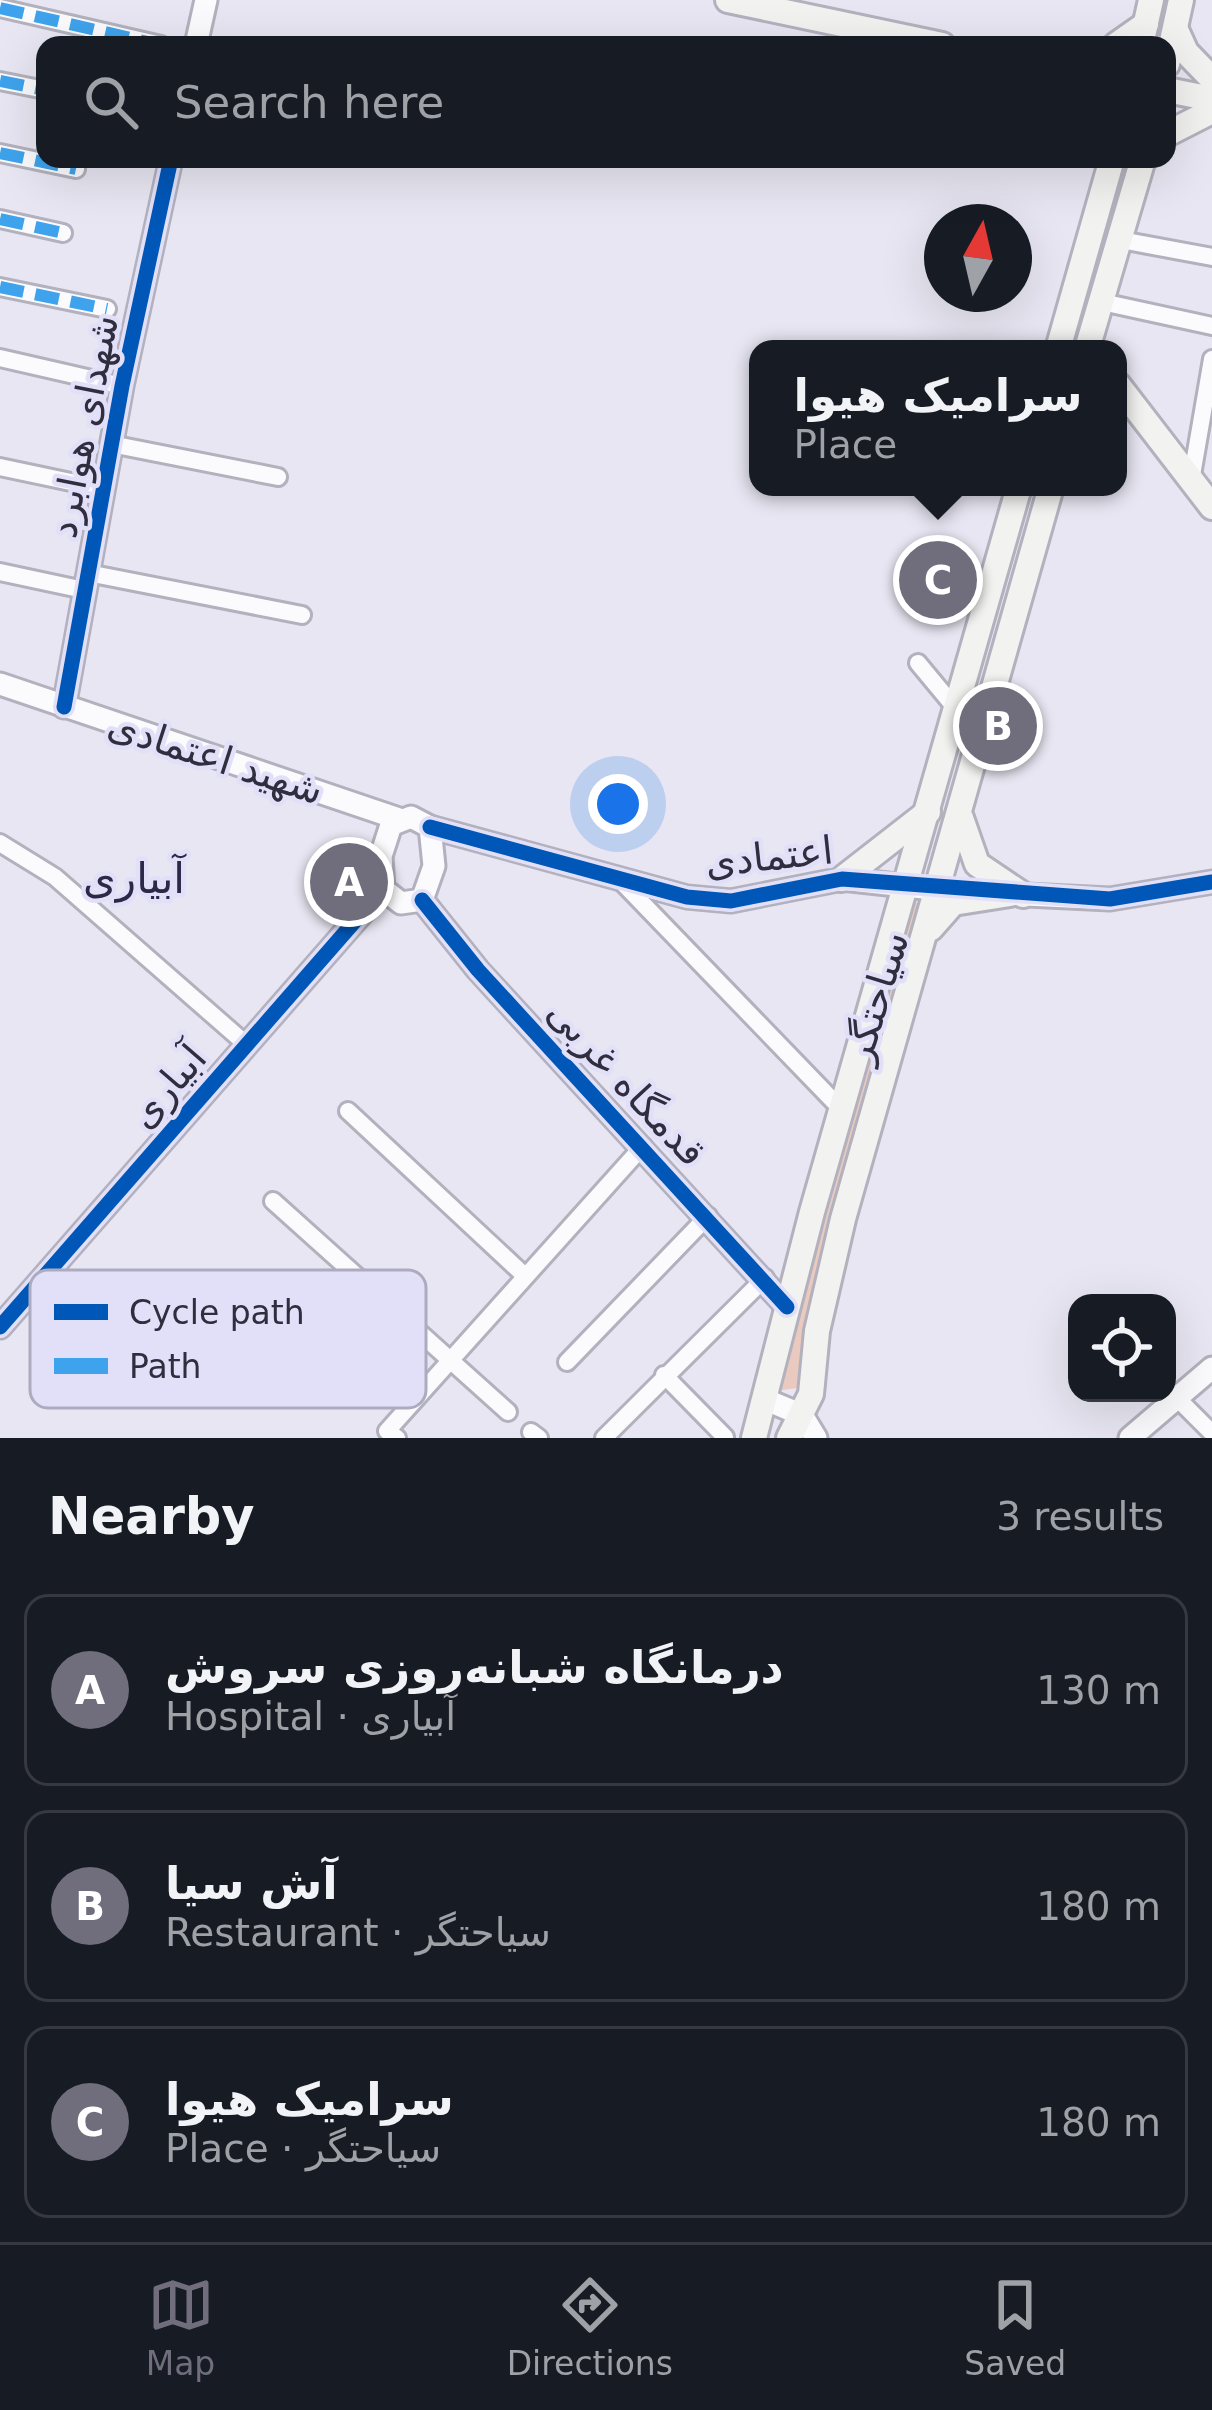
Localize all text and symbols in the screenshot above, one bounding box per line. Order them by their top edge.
search box [36,36,1176,168]
icon: search [78,69,144,135]
text: Search here [174,76,444,129]
north arrow [924,204,1032,312]
street label: شهدای هوابرد [40,311,128,542]
popup [749,340,1127,496]
text: سرامیک هیوا [794,369,1082,422]
text: Place [794,422,897,467]
pin: C [899,535,977,625]
pin: B [959,681,1037,771]
street label: شهید اعتمادی [102,702,329,814]
your location [588,774,648,834]
street label: اعتمادی [703,827,835,886]
pin: A [310,837,388,927]
district label: آبیاری [83,853,187,903]
street label: سیاحتگر [835,926,919,1071]
street label: قدمگاه غربی [537,990,715,1176]
street label: آبیاری [119,1034,218,1137]
legend [30,1270,426,1408]
text: Cycle path [129,1293,305,1332]
map controls [1068,1294,1176,1402]
button: locate [1068,1294,1176,1402]
text: Path [129,1347,202,1386]
text: Nearby [48,1487,255,1546]
text: 3 results [996,1494,1164,1539]
text: درمانگاه شبانه‌روزی سروش [165,1641,784,1694]
text: A [75,1668,105,1713]
text: 130 m [1036,1668,1161,1713]
text: Hospital · آبیاری [165,1694,456,1739]
text: آش سیا [165,1857,338,1910]
text: B [75,1884,105,1929]
text: 180 m [1036,1884,1161,1929]
text: Restaurant · سیاحتگر [165,1910,551,1955]
text: سرامیک هیوا [165,2073,454,2126]
text: C [76,2100,104,2145]
text: 180 m [1036,2100,1161,2145]
text: Place · سیاحتگر [165,2126,441,2171]
tab: Map [146,2272,215,2383]
tab: Directions [507,2272,673,2383]
tab: Saved [964,2272,1066,2383]

